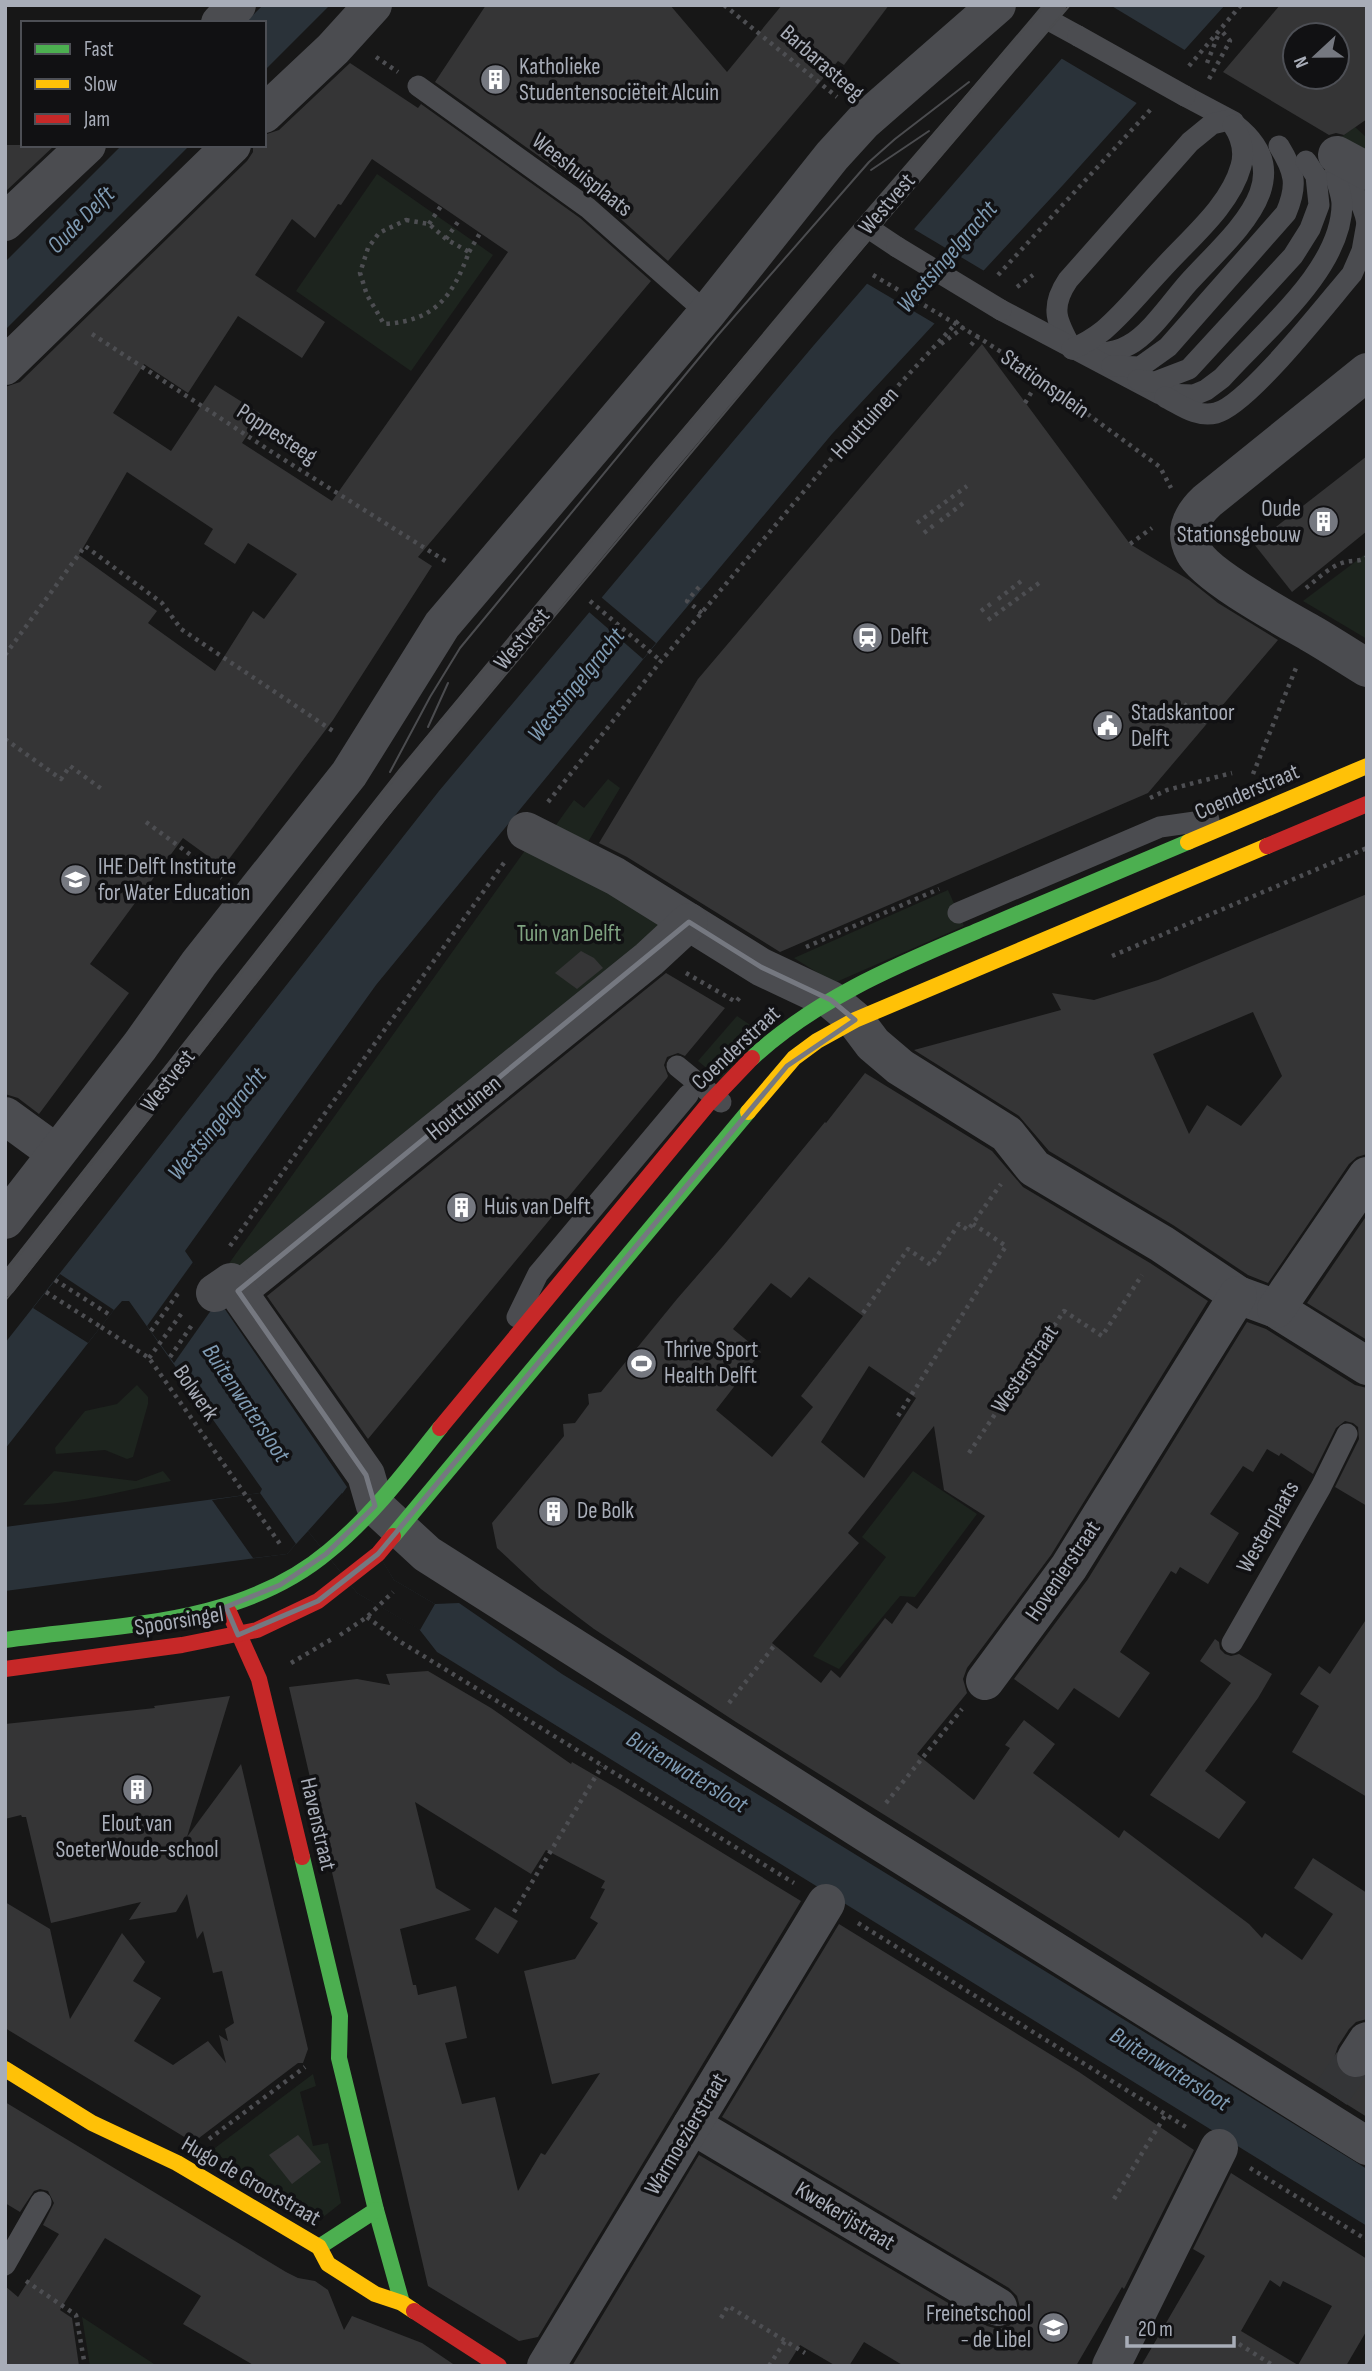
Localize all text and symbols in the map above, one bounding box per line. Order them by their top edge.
street label: Barbarasteeg [774,19,870,107]
legend [21,21,266,147]
north arrow [1281,21,1351,91]
text: Fast [84,37,114,62]
place label: Katholieke Studentensociëteit Alcuin [519,53,719,107]
text: N [1289,53,1314,71]
building icon: Katholieke Studentensociëteit Alcuin [479,63,513,97]
text: Slow [84,72,118,97]
text: Jam [83,107,110,132]
street label: Weeshuisplaats [526,127,638,223]
street label: Westvest [853,167,921,241]
water label: Oude Delft [41,180,121,260]
water label: Westsingelgracht [891,195,1004,319]
street label: Stationsplein [995,343,1095,425]
street label: Houttuinen [825,381,905,465]
street label: Poppesteeg [232,398,322,470]
place label: Oude Stationsgebouw [1177,495,1301,549]
building icon: Oude Stationsgebouw [1307,505,1341,539]
street label: Westvest [488,602,556,676]
station icon: Delft [850,620,884,654]
water label: Westsingelgracht [521,621,631,748]
place label: Delft [890,623,928,651]
place label: Stadskantoor Delft [1131,699,1235,753]
public building icon: Stadskantoor Delft [1091,709,1125,743]
street label: Coenderstraat [1190,757,1304,827]
place label: IHE Delft Institute for Water Education [98,853,250,907]
school or university icon: IHE Delft Institute for Water Education [58,863,92,897]
park label: Tuin van Delft [517,920,621,948]
street label: Coenderstraat [686,1000,786,1096]
street label: Westvest [135,1044,201,1118]
water label: Westsingelgracht [161,1061,273,1186]
street label: Houttuinen [421,1070,507,1146]
building icon: Huis van Delft [444,1190,478,1224]
place label: Huis van Delft [484,1193,591,1221]
street label: Westerstraat [985,1319,1065,1419]
place label: Thrive Sport Health Delft [664,1336,758,1390]
water label: Buitenwatersloot [196,1338,297,1468]
sports icon: Thrive Sport Health Delft [624,1346,658,1380]
street label: Bolwerk [167,1360,225,1426]
street label: Westerplaats [1231,1476,1305,1578]
building icon: De Bolk [537,1494,571,1528]
place label: De Bolk [577,1497,634,1525]
street label: Hovenierstraat [1019,1516,1107,1626]
street label: Spoorsingel [133,1600,225,1642]
water label: Buitenwatersloot [621,1724,754,1820]
building icon: Elout van SoeterWoude-school [120,1773,154,1807]
street label: Havenstraat [294,1775,342,1873]
place label: Elout van SoeterWoude-school [56,1810,218,1864]
water label: Buitenwatersloot [1104,2021,1236,2118]
street label: Warmoezierstraat [639,2068,733,2200]
street label: Hugo de Grootstraat [176,2130,326,2232]
street label: Kwekerijstraat [790,2175,900,2257]
place label: Freinetschool - de Libel [926,2300,1031,2354]
scale bar [1127,2304,1234,2348]
school or university icon: Freinetschool - de Libel [1037,2310,1071,2344]
text: 20 m [1138,2317,1173,2342]

